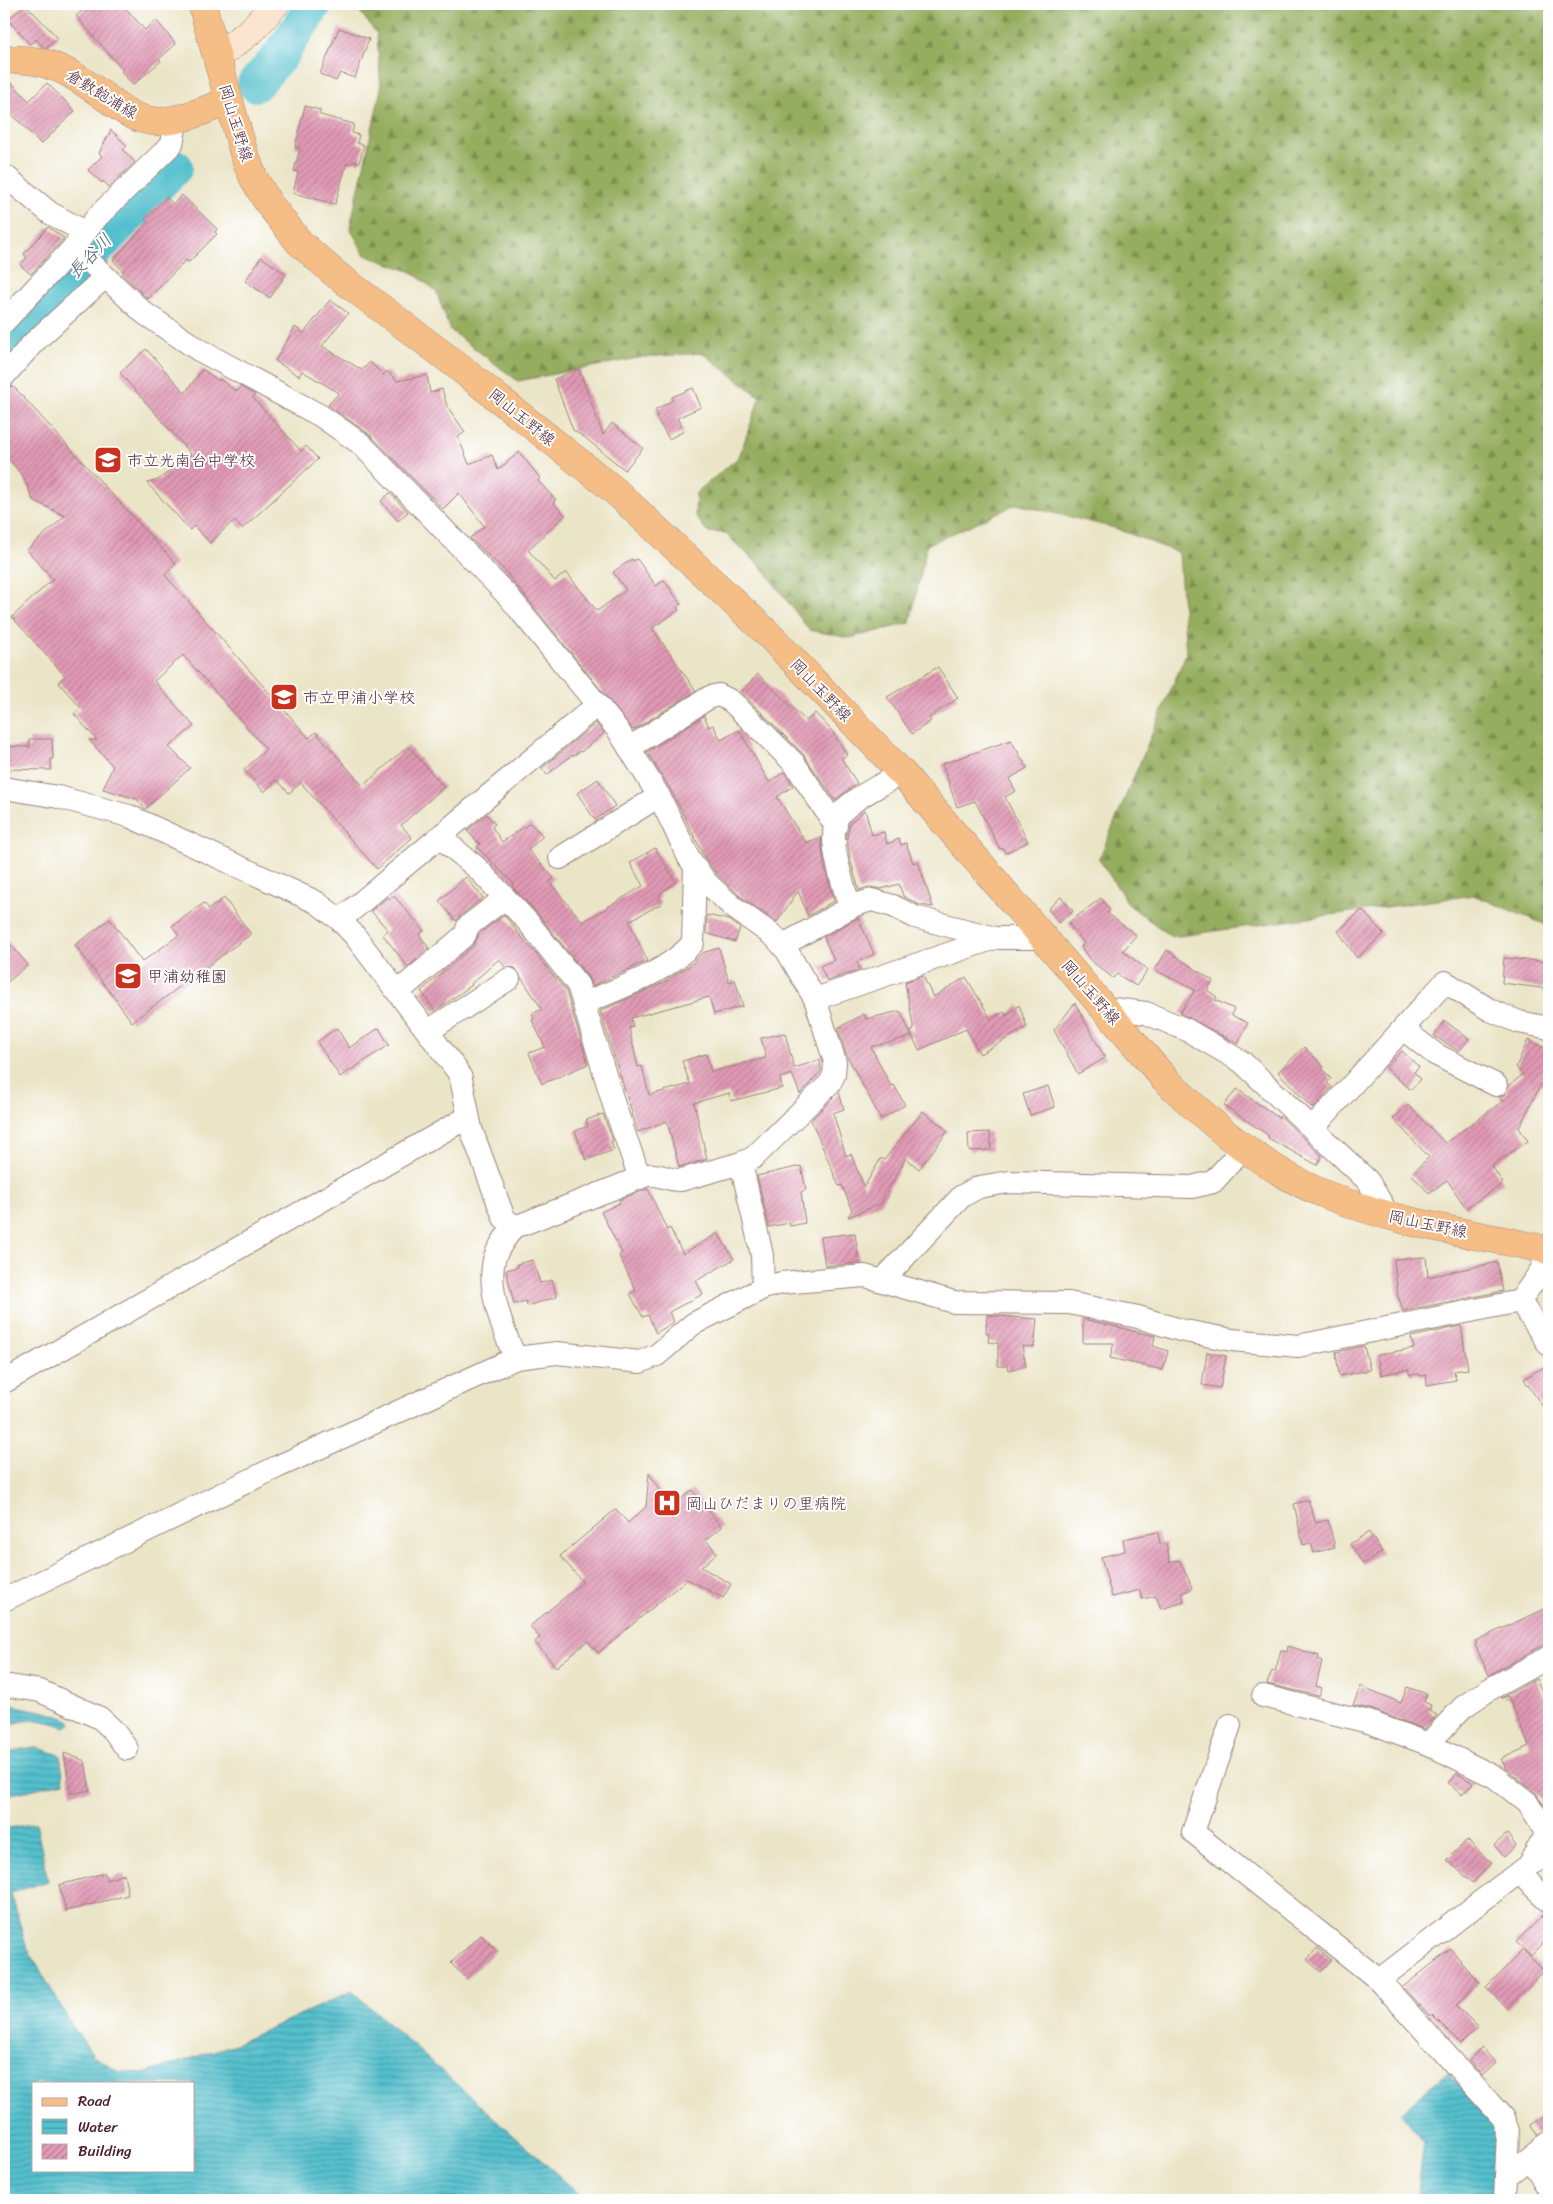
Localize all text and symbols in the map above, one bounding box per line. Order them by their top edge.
street label: 倉敷飽浦線 [60,61,144,127]
street label: 岡山玉野線 [210,81,262,165]
water label: 長谷川 [60,225,120,287]
street label: 岡山玉野線 [482,381,562,453]
school or university icon: 市立光南台中学校 [93,445,123,475]
place label: 市立光南台中学校 [127,446,255,475]
street label: 岡山玉野線 [783,651,859,729]
school or university icon: 市立甲浦小学校 [269,682,299,712]
place label: 市立甲浦小学校 [303,683,415,712]
street label: 岡山玉野線 [1054,952,1128,1032]
school or university icon: 甲浦幼稚園 [113,961,143,991]
place label: 甲浦幼稚園 [147,962,227,991]
street label: 岡山玉野線 [1386,1201,1470,1247]
hospital icon: 岡山ひだまりの里病院 [652,1488,682,1518]
place label: 岡山ひだまりの里病院 [686,1489,846,1518]
legend [32,2082,195,2172]
text: Road [78,2088,111,2114]
text: Water [78,2114,118,2140]
text: Building [78,2138,132,2164]

